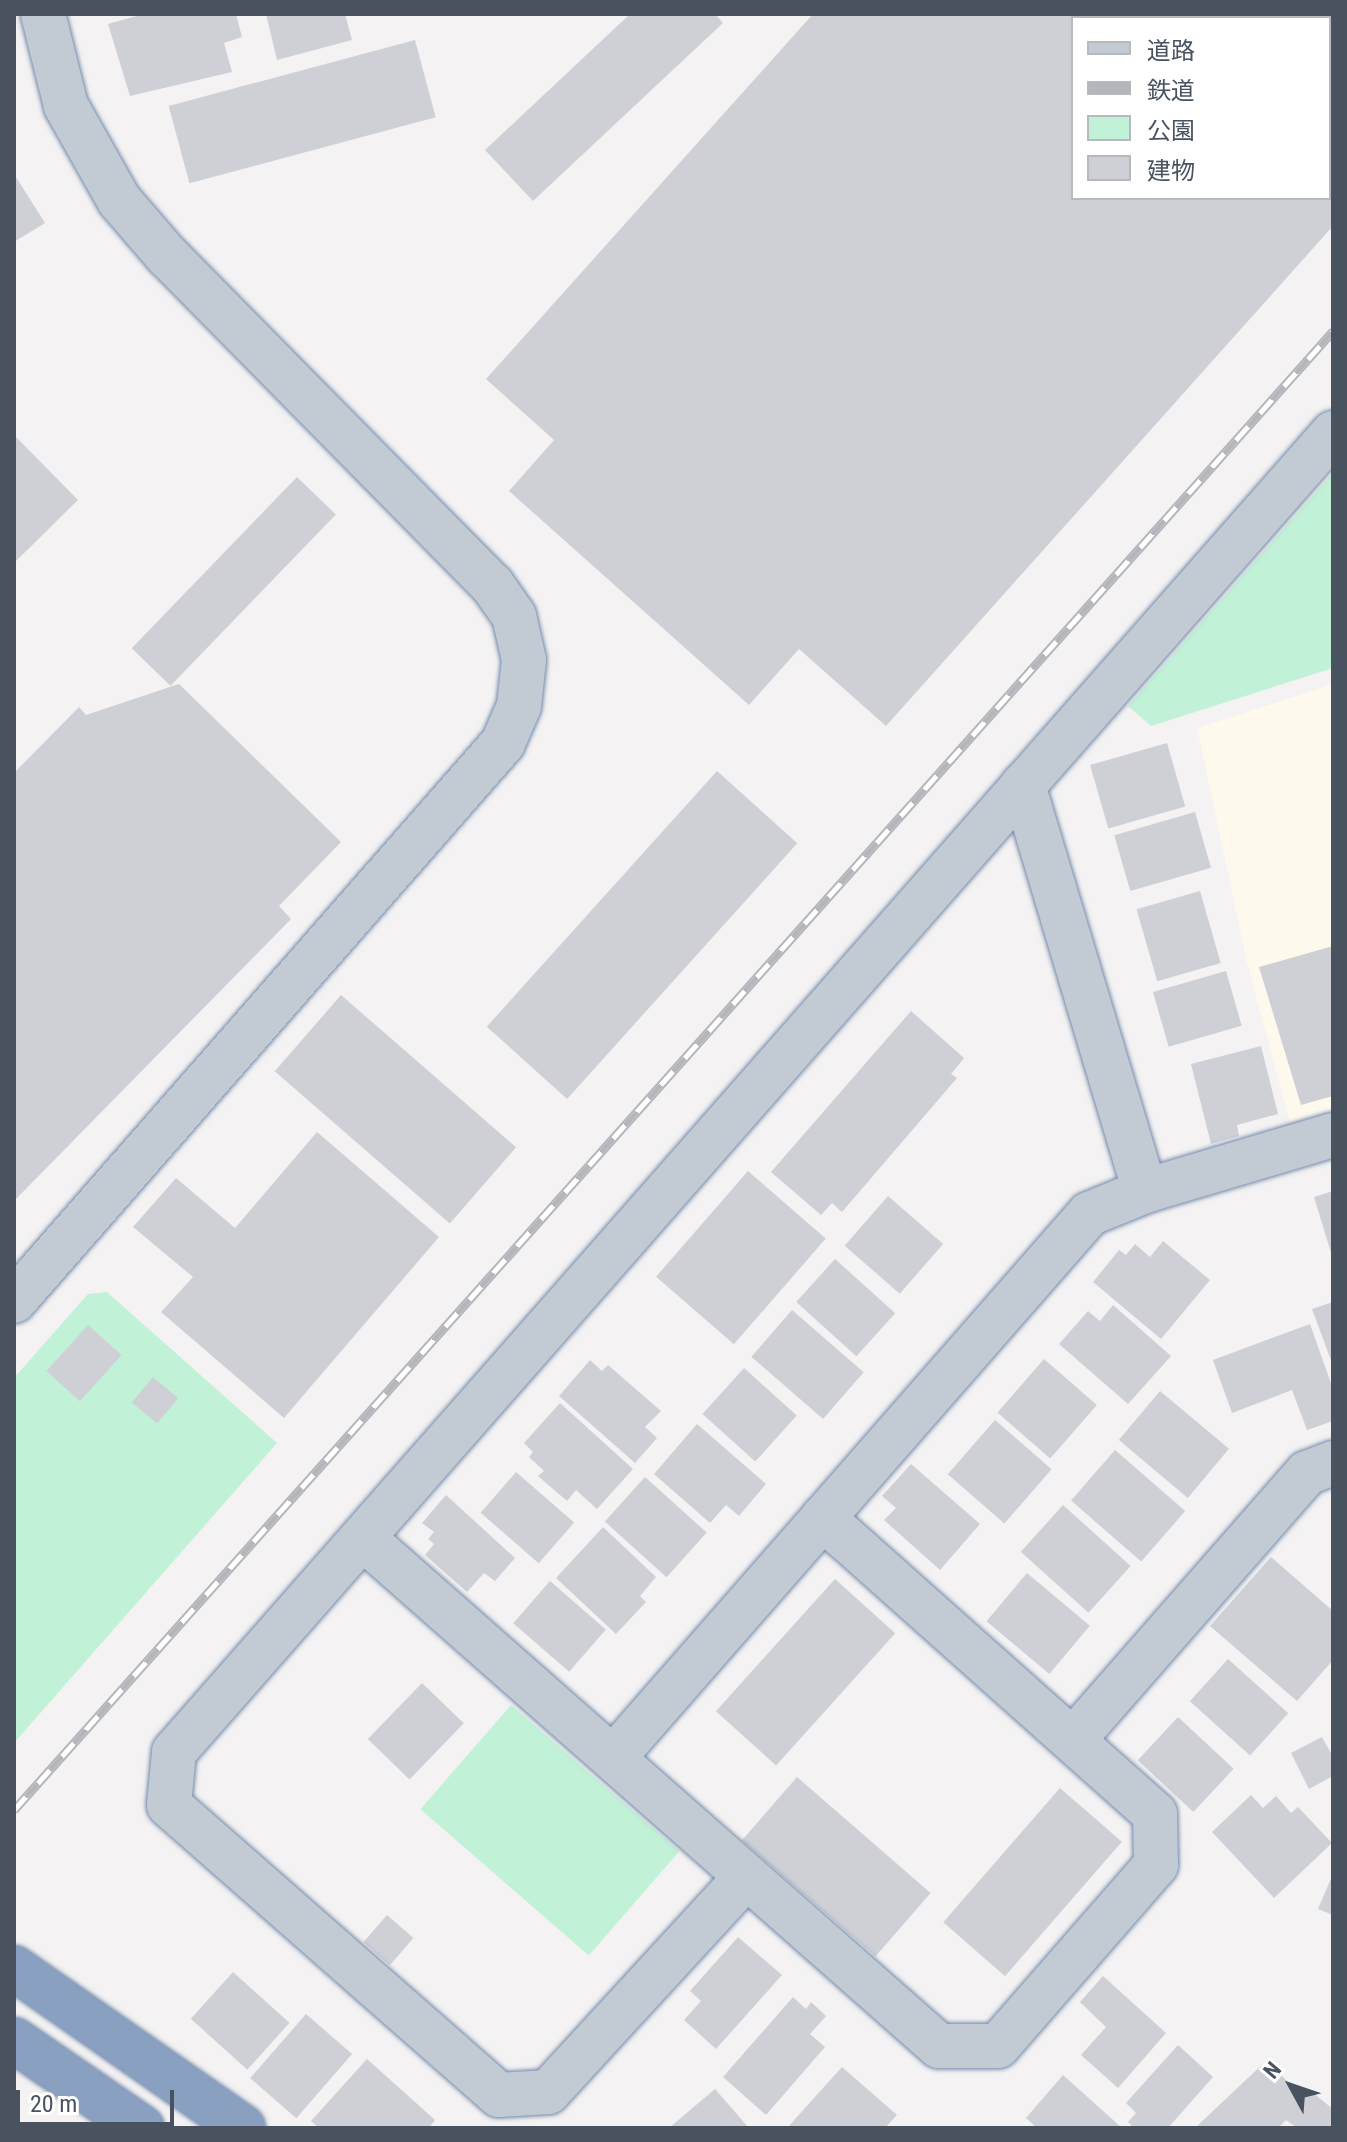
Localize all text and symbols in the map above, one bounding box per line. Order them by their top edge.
legend [1071,16,1331,200]
text: 道路 [1147,37,1195,65]
text: 鉄道 [1147,77,1195,105]
text: 公園 [1147,117,1195,145]
text: 建物 [1147,157,1195,185]
north arrow [1251,2046,1331,2126]
text: N [1258,2057,1286,2083]
scale bar [20,2074,178,2124]
text: 20 m [30,2090,77,2118]

